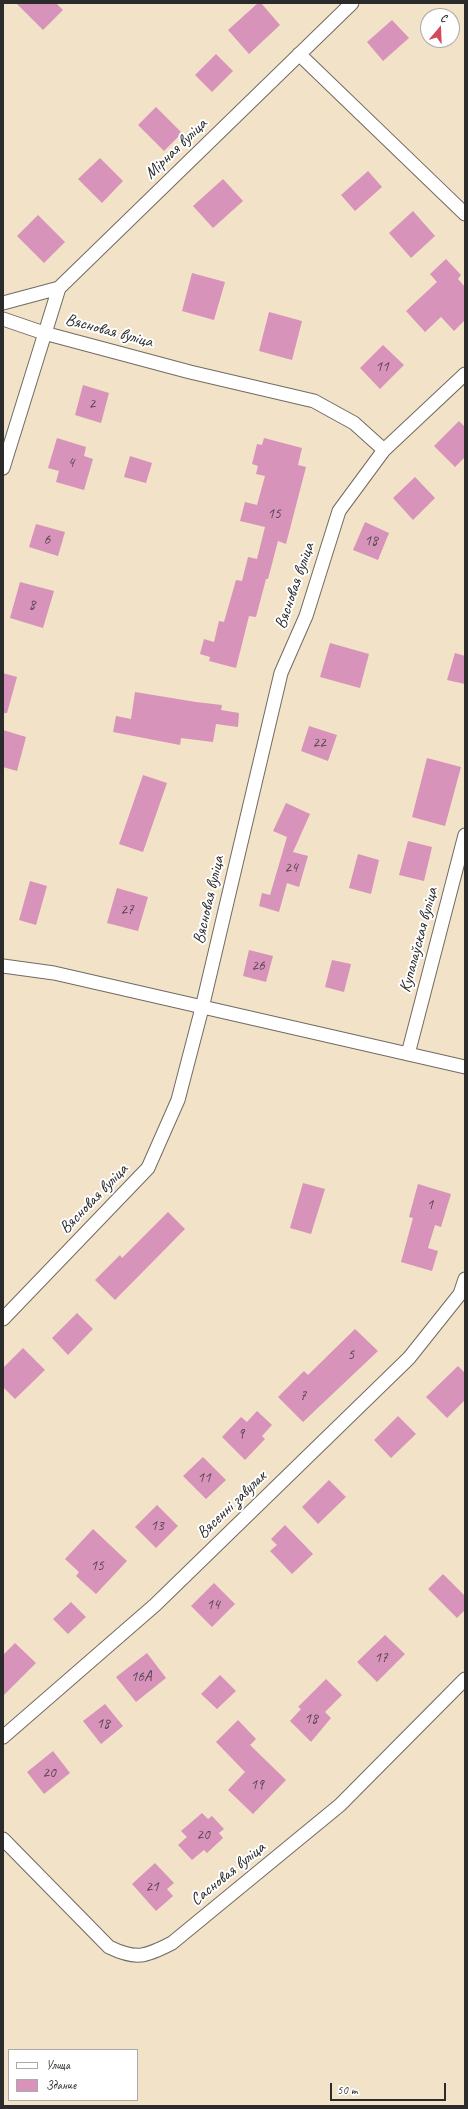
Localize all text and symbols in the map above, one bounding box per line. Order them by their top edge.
north arrow [420,8,460,48]
text: С [439,10,448,25]
street label: Мірная вуліца [140,114,212,184]
street label: Вясновая вуліца [63,310,155,352]
house number: 11 [375,358,389,376]
house number: 2 [89,395,95,413]
house number: 4 [68,454,74,472]
house number: 15 [267,505,281,523]
house number: 6 [44,531,50,549]
house number: 18 [364,532,378,550]
street label: Вясновая вуліца [271,540,319,632]
house number: 8 [29,596,35,614]
house number: 22 [312,734,326,752]
street label: Вясновая вуліца [189,854,229,946]
house number: 24 [284,859,298,877]
street label: Купалаўская вуліца [395,885,443,995]
house number: 27 [120,901,134,919]
house number: 26 [251,957,265,975]
street label: Вясновая вуліца [56,1160,132,1238]
house number: 1 [427,1196,433,1214]
house number: 5 [348,1346,354,1364]
house number: 7 [300,1387,306,1405]
house number: 9 [238,1425,244,1443]
street label: Вясенні завулак [193,1467,271,1543]
house number: 11 [197,1469,211,1487]
house number: 13 [150,1517,164,1535]
house number: 15 [90,1557,104,1575]
house number: 14 [206,1596,220,1614]
house number: 17 [374,1649,388,1667]
house number: 16А [130,1668,152,1686]
house number: 18 [304,1710,318,1728]
house number: 18 [96,1715,110,1733]
house number: 20 [42,1764,56,1782]
house number: 19 [250,1776,264,1794]
house number: 20 [196,1826,210,1844]
street label: Сасновая вуліца [186,1838,270,1910]
house number: 21 [145,1878,159,1896]
legend [8,2049,138,2101]
text: Улица [46,2057,70,2073]
scale bar [332,2075,448,2101]
text: Здание [46,2077,76,2093]
text: 50 m [337,2082,357,2098]

